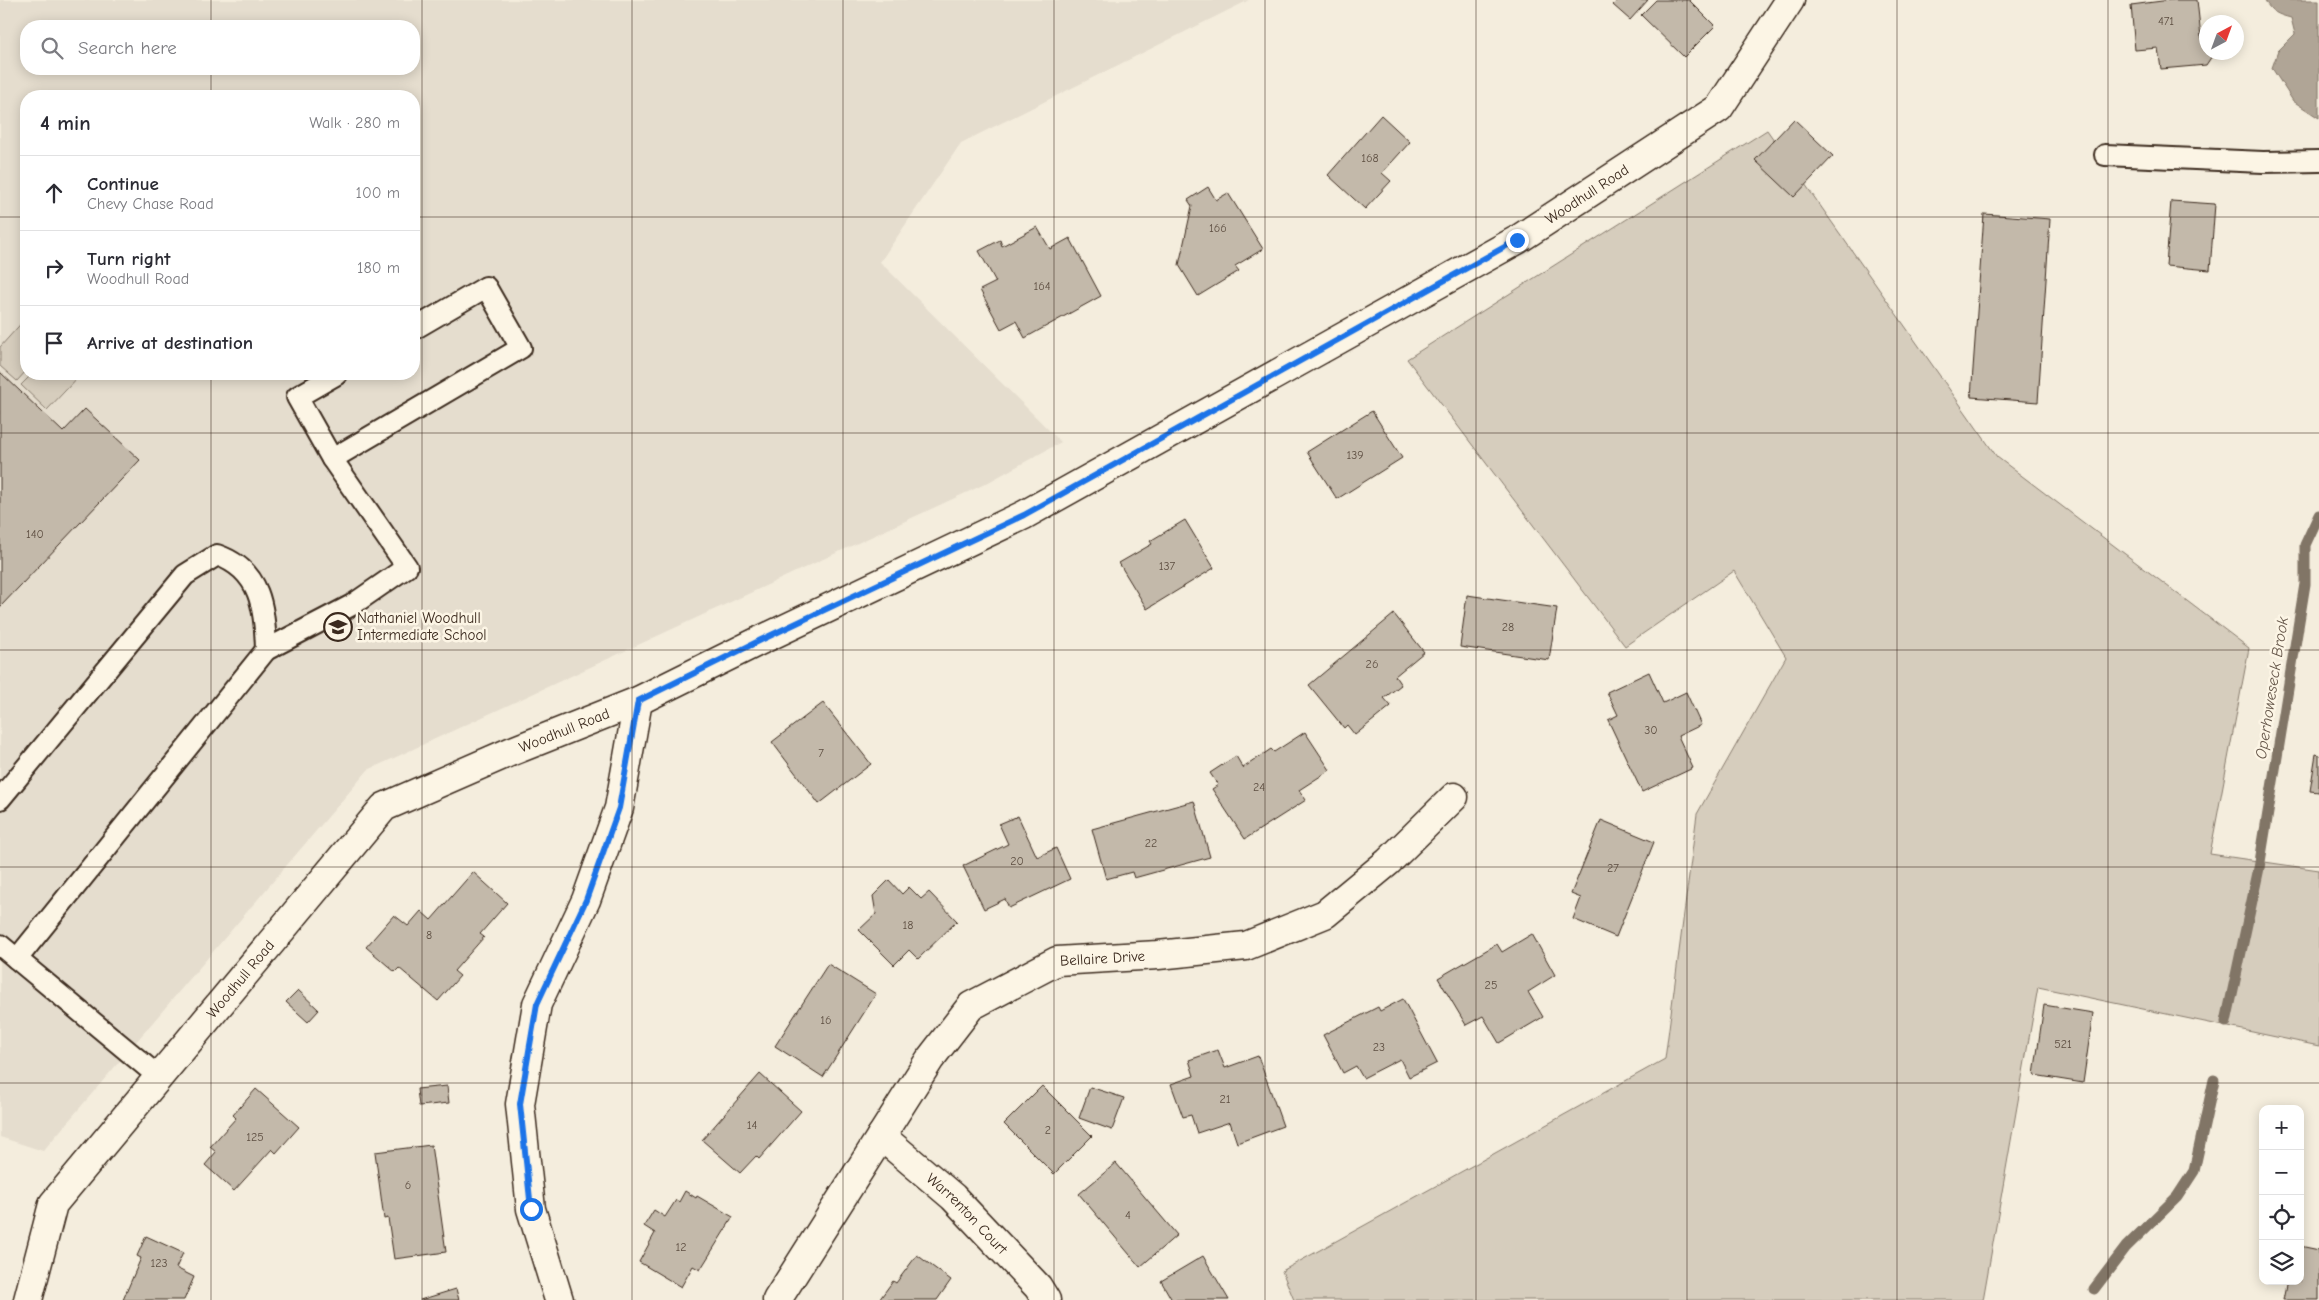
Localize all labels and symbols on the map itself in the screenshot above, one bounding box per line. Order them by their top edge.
house number: 471 [2158,14,2174,28]
north arrow [2199,15,2244,60]
house number: 168 [1361,151,1379,165]
street label: Woodhull Road [1542,160,1632,228]
house number: 166 [1209,221,1227,235]
route end [1506,229,1529,252]
house number: 164 [1033,279,1051,293]
house number: 139 [1346,448,1364,462]
house number: 140 [26,527,44,541]
house number: 137 [1159,559,1176,573]
place label: Nathaniel Woodhull Intermediate School [357,609,487,644]
school or university icon: Nathaniel Woodhull Intermediate School [323,612,353,642]
water label: Operhoweseck Brook [2252,615,2292,760]
house number: 28 [1502,620,1514,634]
house number: 26 [1366,657,1378,671]
street label: Woodhull Road [516,704,612,756]
house number: 30 [1644,723,1658,737]
house number: 7 [818,746,824,760]
house number: 24 [1253,780,1265,794]
house number: 22 [1145,836,1157,850]
house number: 20 [1010,854,1024,868]
house number: 27 [1607,861,1619,875]
house number: 18 [903,918,913,932]
house number: 8 [426,928,432,942]
street label: Woodhull Road [203,936,278,1022]
street label: Bellaire Drive [1059,947,1146,970]
house number: 25 [1485,978,1497,992]
house number: 16 [820,1013,832,1027]
house number: 521 [2054,1037,2072,1051]
house number: 23 [1373,1040,1385,1054]
house number: 21 [1219,1092,1231,1106]
house number: 14 [747,1118,757,1132]
house number: 2 [1045,1123,1051,1137]
house number: 125 [246,1130,264,1144]
street label: Warrenton Court [923,1169,1012,1258]
house number: 6 [405,1178,411,1192]
route start [520,1198,543,1221]
house number: 4 [1125,1208,1131,1222]
house number: 12 [675,1240,687,1254]
house number: 123 [150,1256,168,1270]

